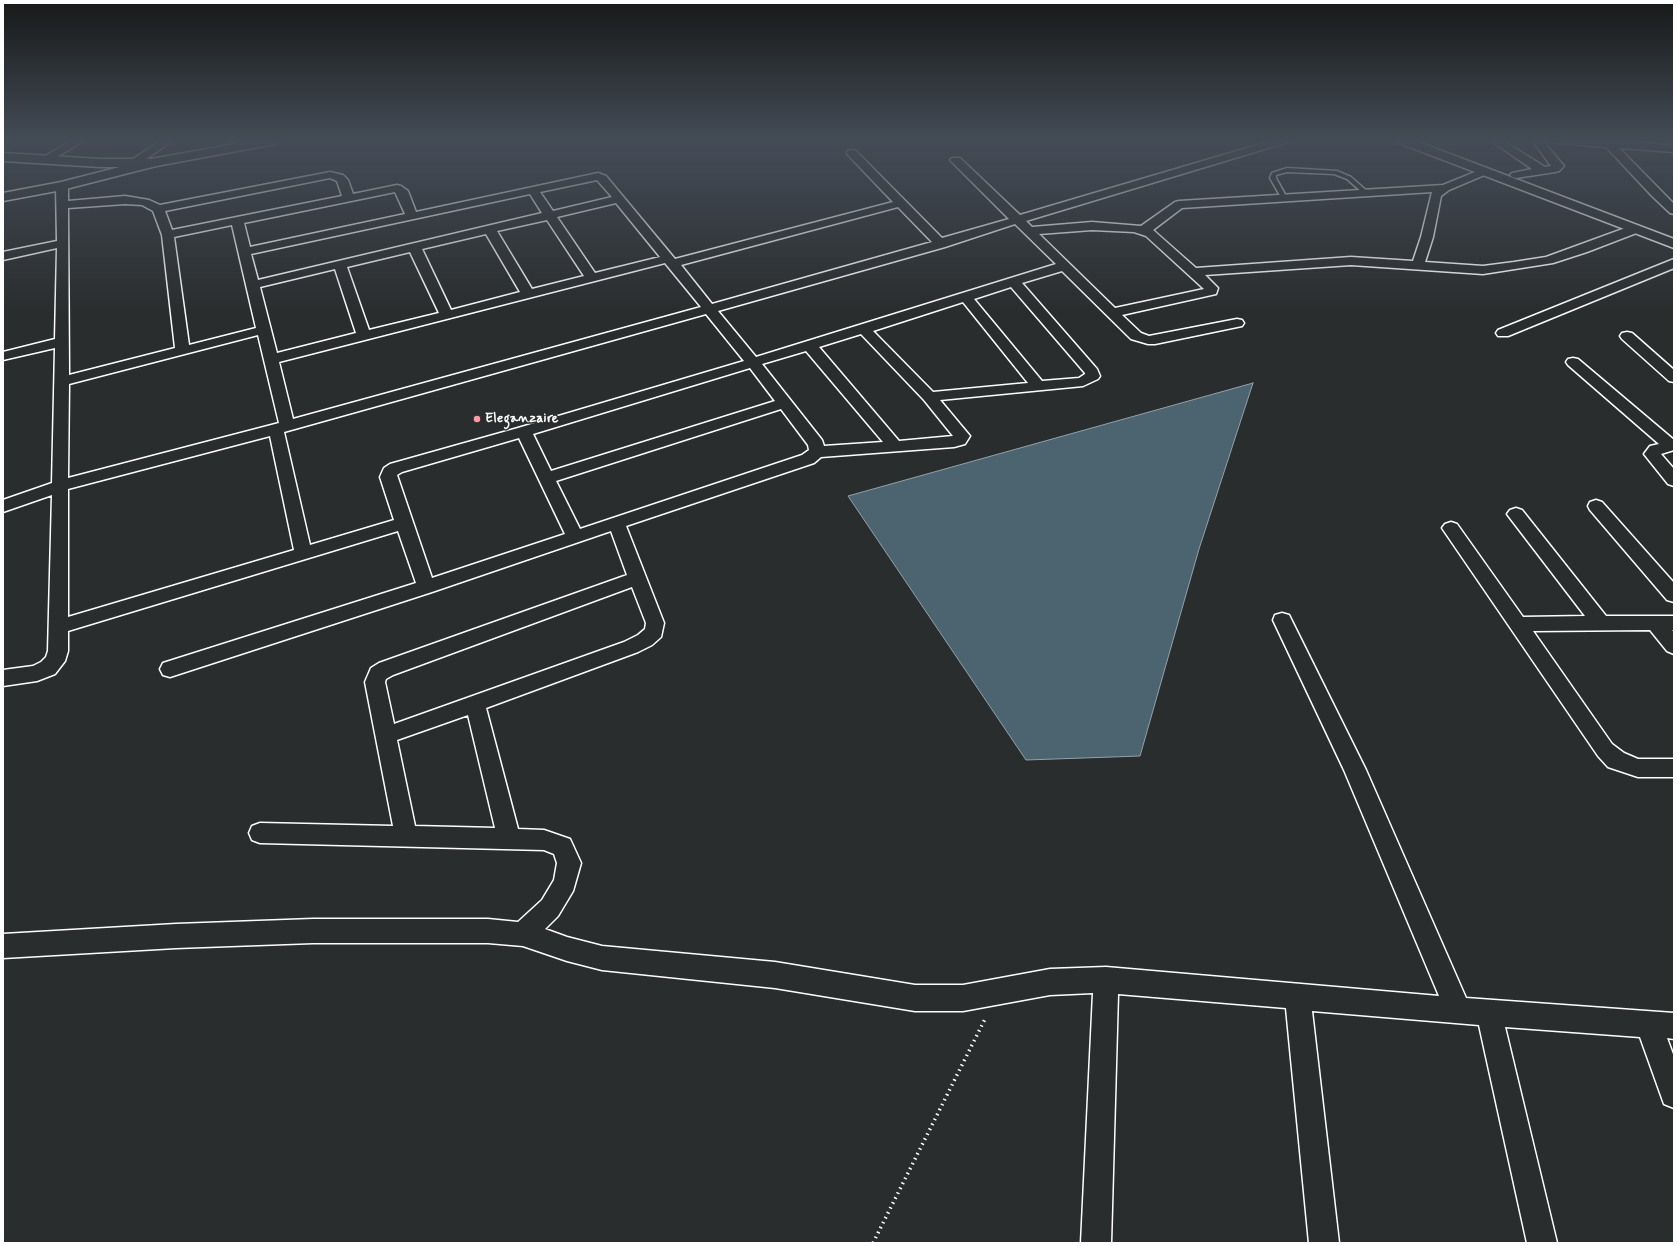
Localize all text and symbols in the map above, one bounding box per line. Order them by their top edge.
place label: Eleganzaire [485,411,558,427]
marker: Eleganzaire [472,414,482,424]

